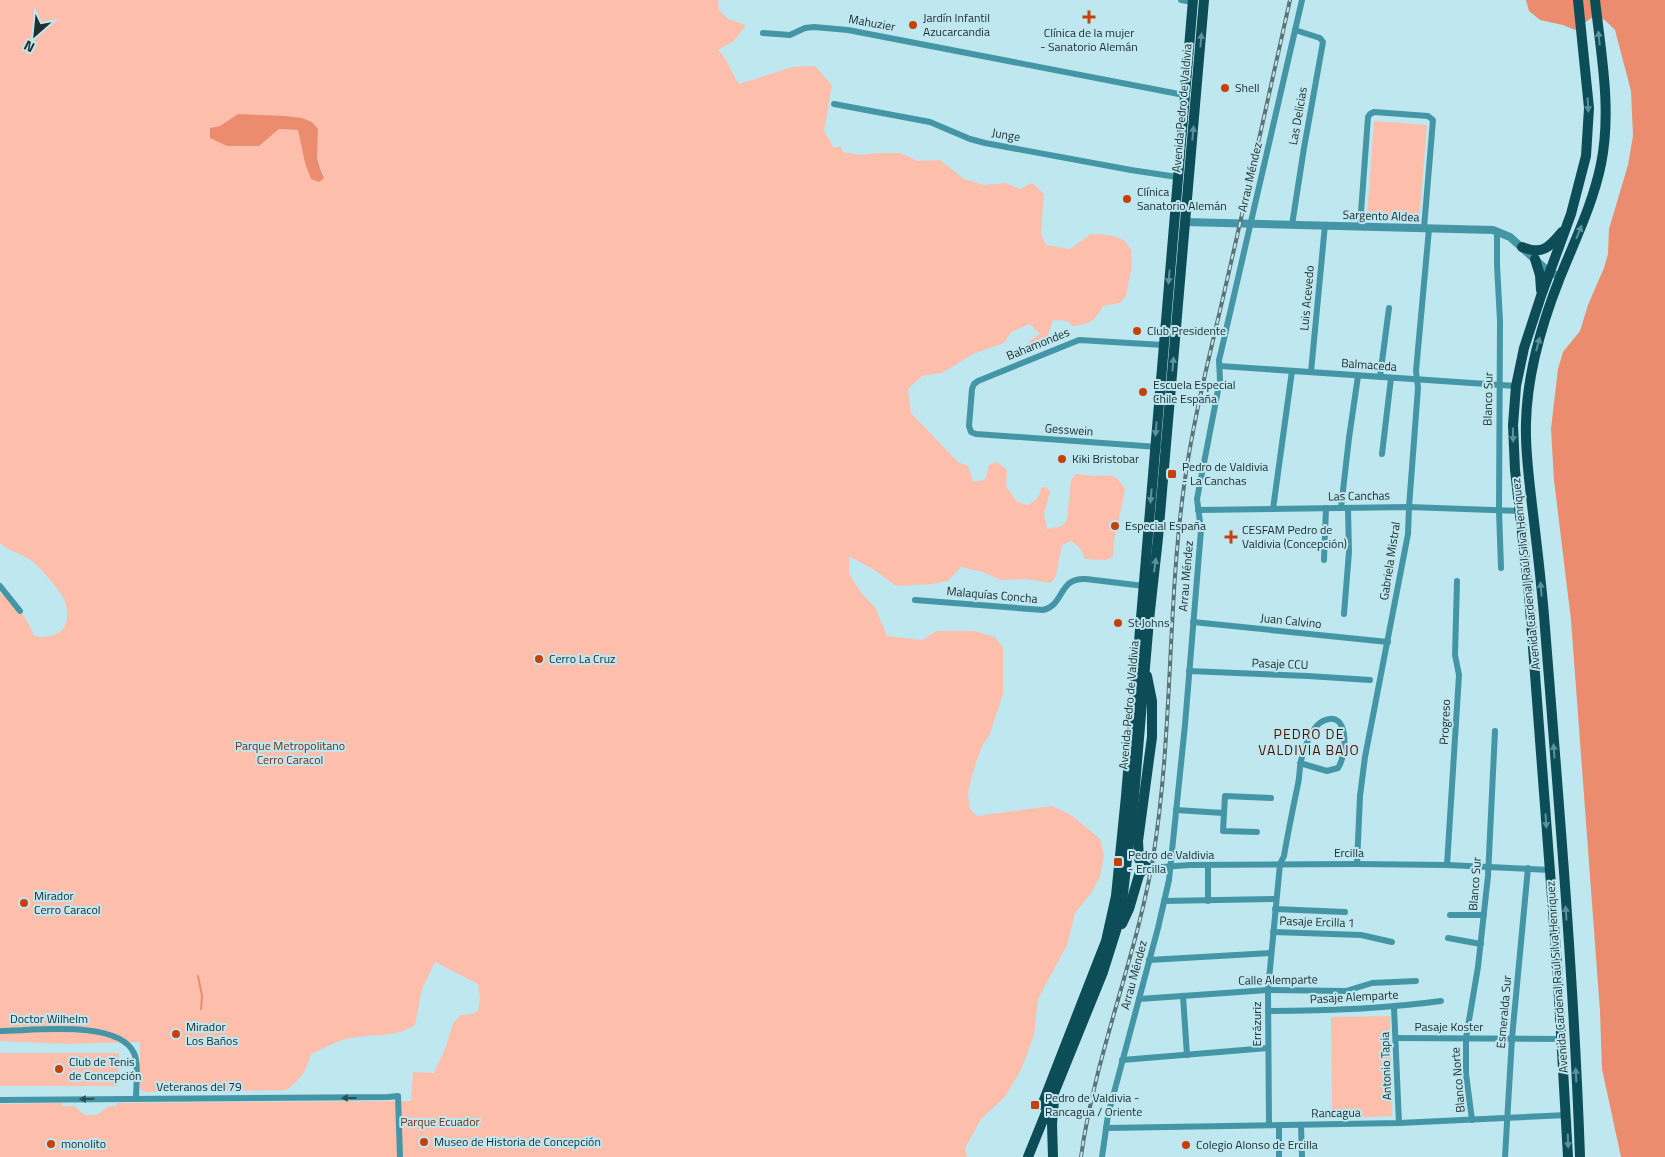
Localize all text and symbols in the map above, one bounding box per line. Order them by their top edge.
place label: Jardín Infantil Azucarcandia [923,8,990,41]
street label: Mahuzier [847,9,897,36]
north arrow [10,10,60,60]
marker: Clínica de la mujer - Sanatorio Alemán [1082,10,1096,24]
marker: Jardín Infantil Azucarcandia [907,19,919,31]
place label: Clínica de la mujer - Sanatorio Alemán [1040,23,1138,56]
one-way arrow [1595,29,1603,45]
one-way arrow [1197,32,1205,48]
text: N [20,35,38,59]
street label: Avenida Pedro de Valdivia [1166,43,1197,173]
place label: Shell [1235,78,1260,97]
marker: Shell [1219,82,1231,94]
street label: Las Delicias [1283,85,1312,146]
one-way arrow [1585,98,1593,114]
street label: Junge [990,123,1022,146]
one-way arrow [1189,125,1197,141]
street label: Arrau Méndez [1232,140,1267,214]
place label: Clínica Sanatorio Alemán [1137,182,1227,215]
marker: Clínica Sanatorio Alemán [1121,193,1133,205]
street label: Sargento Aldea [1342,205,1420,226]
one-way arrow [1576,224,1583,239]
street label: Luis Acevedo [1294,264,1319,331]
one-way arrow [1165,269,1173,285]
place label: Club Presidente [1147,321,1226,340]
street label: Bahamondes [1003,322,1073,365]
marker: Club Presidente [1131,325,1143,337]
one-way arrow [1534,336,1542,352]
street label: Balmaceda [1341,353,1398,376]
one-way arrow [1169,356,1177,372]
street label: Blanco Sur [1478,372,1497,426]
place label: Escuela Especial Chile España [1153,375,1236,408]
marker: Escuela Especial Chile España [1137,386,1149,398]
street label: Gesswein [1044,418,1094,441]
one-way arrow [1152,421,1160,437]
one-way arrow [1509,427,1517,443]
place label: Kiki Bristobar [1072,449,1139,468]
marker: Kiki Bristobar [1056,453,1068,465]
place label: Pedro de Valdivia - La Canchas [1182,457,1268,490]
marker: Pedro de Valdivia - La Canchas [1166,468,1178,480]
street label: Avenida Cardenal Raúl Silva Henríquez [1506,477,1545,671]
street label: Las Canchas [1328,485,1391,506]
one-way arrow [1147,488,1155,504]
place label: Especial España [1125,516,1206,535]
marker: Especial España [1109,520,1121,532]
place label: CESFAM Pedro de Valdivia (Concepción) [1242,520,1347,553]
street label: Gabriela Mistral [1374,520,1405,602]
marker: CESFAM Pedro de Valdivia (Concepción) [1224,530,1238,544]
street label: Arrau Méndez [1173,540,1198,612]
one-way arrow [1151,557,1159,573]
one-way arrow [1537,580,1545,596]
street label: Malaquías Concha [946,581,1038,608]
street label: Juan Calvino [1260,608,1323,633]
place label: St Johns [1128,613,1170,632]
marker: St Johns [1112,617,1124,629]
street label: Avenida Pedro de Valdivia [1113,640,1144,770]
place label: Cerro La Cruz [549,649,616,668]
marker: Cerro La Cruz [533,653,545,665]
street label: Pasaje CCU [1251,653,1309,674]
street label: Progreso [1434,699,1455,745]
district label: PEDRO DE VALDIVIA BAJO [1258,723,1360,760]
park label: Parque Metropolitano Cerro Caracol [235,736,345,769]
one-way arrow [1550,742,1558,758]
one-way arrow [1542,814,1550,830]
street label: Ercilla [1334,843,1364,862]
place label: Pedro de Valdivia - Ercilla [1128,845,1214,878]
marker: Pedro de Valdivia - Ercilla [1112,856,1124,868]
street label: Blanco Sur [1463,856,1486,911]
street label: Avenida Cardenal Raúl Silva Henríquez [1540,880,1573,1074]
place label: Mirador Cerro Caracol [34,886,101,919]
marker: Mirador Cerro Caracol [18,897,30,909]
one-way arrow [1562,905,1570,921]
street label: Pasaje Ercilla 1 [1279,911,1355,932]
street label: Arrau Méndez [1115,938,1152,1012]
street label: Calle Alemparte [1238,969,1318,990]
street label: Esmeralda Sur [1491,975,1516,1049]
street label: Pasaje Alemparte [1309,985,1399,1008]
street label: Errázuriz [1247,1001,1266,1047]
street label: Doctor Wilhelm [10,1009,88,1028]
place label: Mirador Los Baños [186,1017,238,1050]
street label: Pasaje Koster [1415,1017,1483,1036]
marker: Mirador Los Baños [170,1028,182,1040]
street label: Antonio Tapia [1375,1032,1396,1101]
street label: Blanco Norte [1445,1047,1470,1114]
place label: Club de Tenis de Concepción [69,1052,141,1085]
marker: Club de Tenis de Concepción [53,1063,65,1075]
one-way arrow [1572,1067,1580,1083]
street label: Veteranos del 79 [156,1077,242,1096]
place label: Pedro de Valdivia - Rancagua / Oriente [1045,1088,1142,1121]
one-way arrow [341,1094,357,1102]
one-way arrow [79,1095,95,1103]
marker: Pedro de Valdivia - Rancagua / Oriente [1029,1099,1041,1111]
street label: Rancagua [1311,1103,1361,1122]
park label: Parque Ecuador [400,1112,480,1131]
place label: Museo de Historia de Concepción [434,1132,601,1151]
one-way arrow [1564,1133,1572,1149]
place label: monolito [61,1134,106,1153]
place label: Colegio Alonso de Ercilla [1196,1135,1318,1154]
marker: Museo de Historia de Concepción [418,1136,430,1148]
marker: monolito [45,1138,57,1150]
marker: Colegio Alonso de Ercilla [1180,1139,1192,1151]

